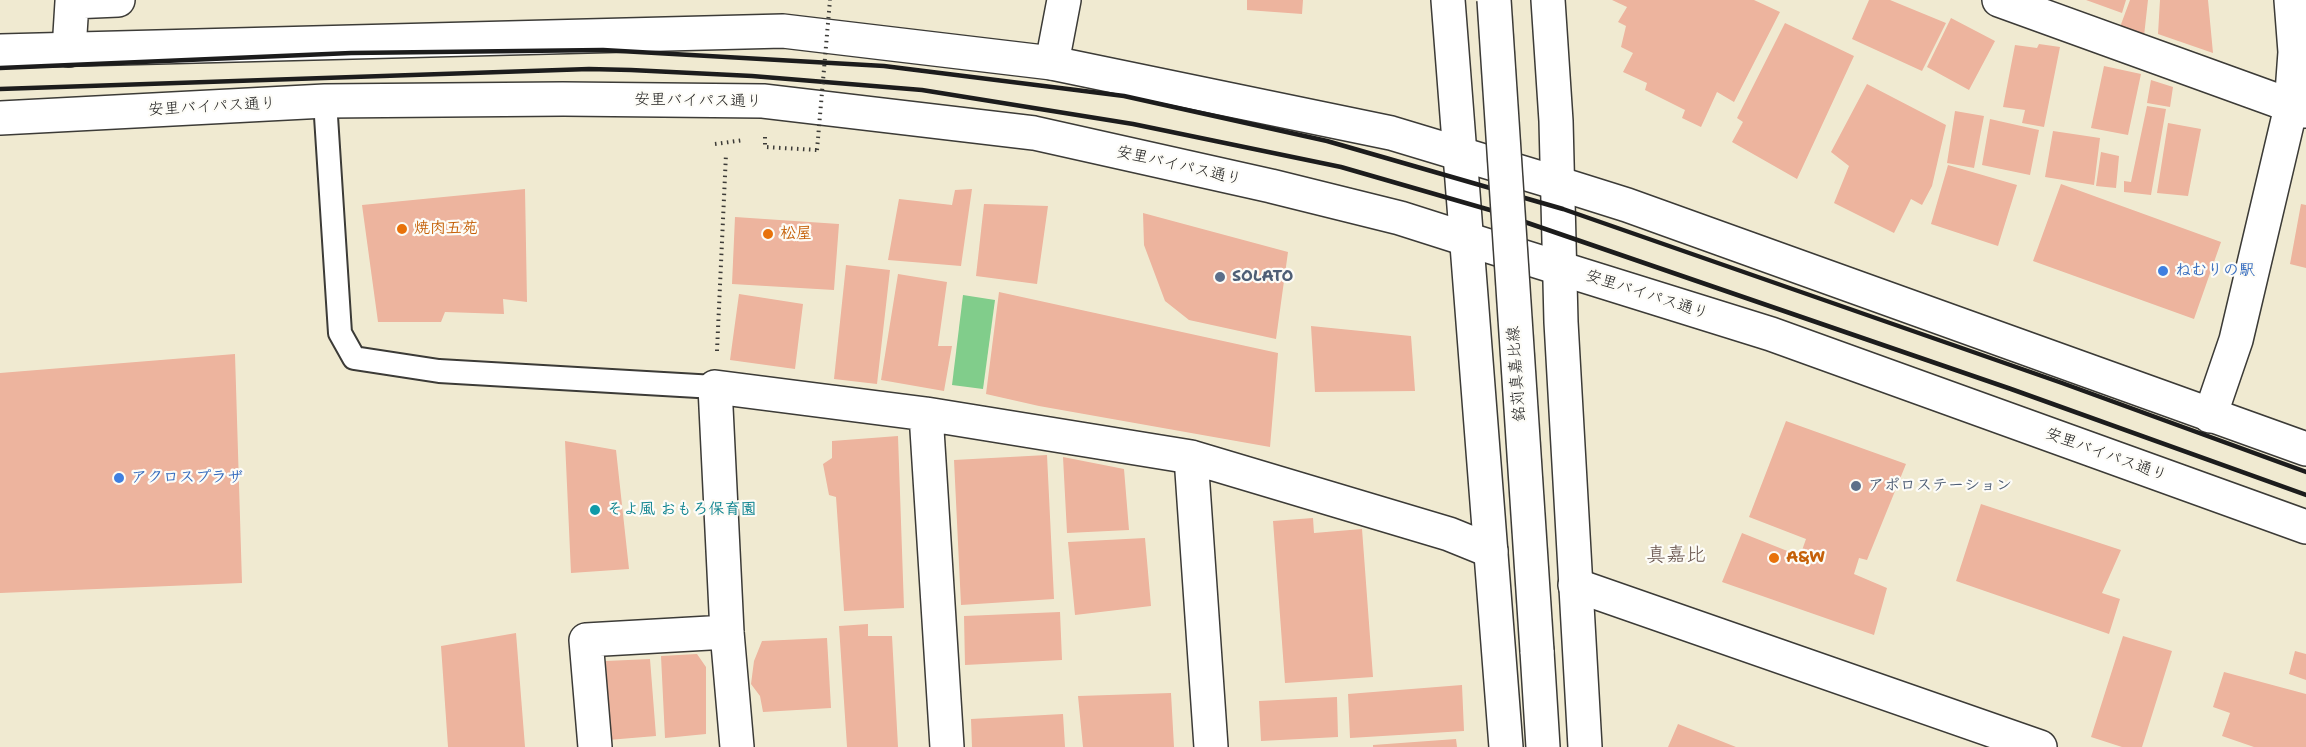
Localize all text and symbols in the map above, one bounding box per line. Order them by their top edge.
street label: 安里バイパス通り [634,90,762,112]
street label: 安里バイパス通り [148,94,276,120]
street label: 安里バイパス通り [1114,142,1244,190]
place label: 焼肉五苑 [414,219,478,239]
marker: 焼肉五苑 [395,222,409,236]
place label: 松屋 [780,224,812,244]
marker: 松屋 [761,227,775,241]
place label: ねむりの駅 [2175,261,2255,281]
marker: ねむりの駅 [2156,264,2170,278]
street label: 安里バイパス通り [1583,266,1711,324]
place label: SOLATO [1232,267,1293,287]
marker: SOLATO [1213,270,1227,284]
street label: 銘苅真嘉比線 [1504,325,1530,423]
street label: 安里バイパス通り [2043,424,2169,486]
place label: アクロスプラザ [131,468,243,488]
marker: アクロスプラザ [112,471,126,485]
place label: アポロステーション [1868,476,2012,496]
marker: アポロステーション [1849,479,1863,493]
place label: そよ風 おもろ保育園 [607,500,757,520]
marker: そよ風 おもろ保育園 [588,503,602,517]
district label: 真嘉比 [1646,544,1706,568]
place label: A&W [1786,548,1825,568]
marker: A&W [1767,551,1781,565]

